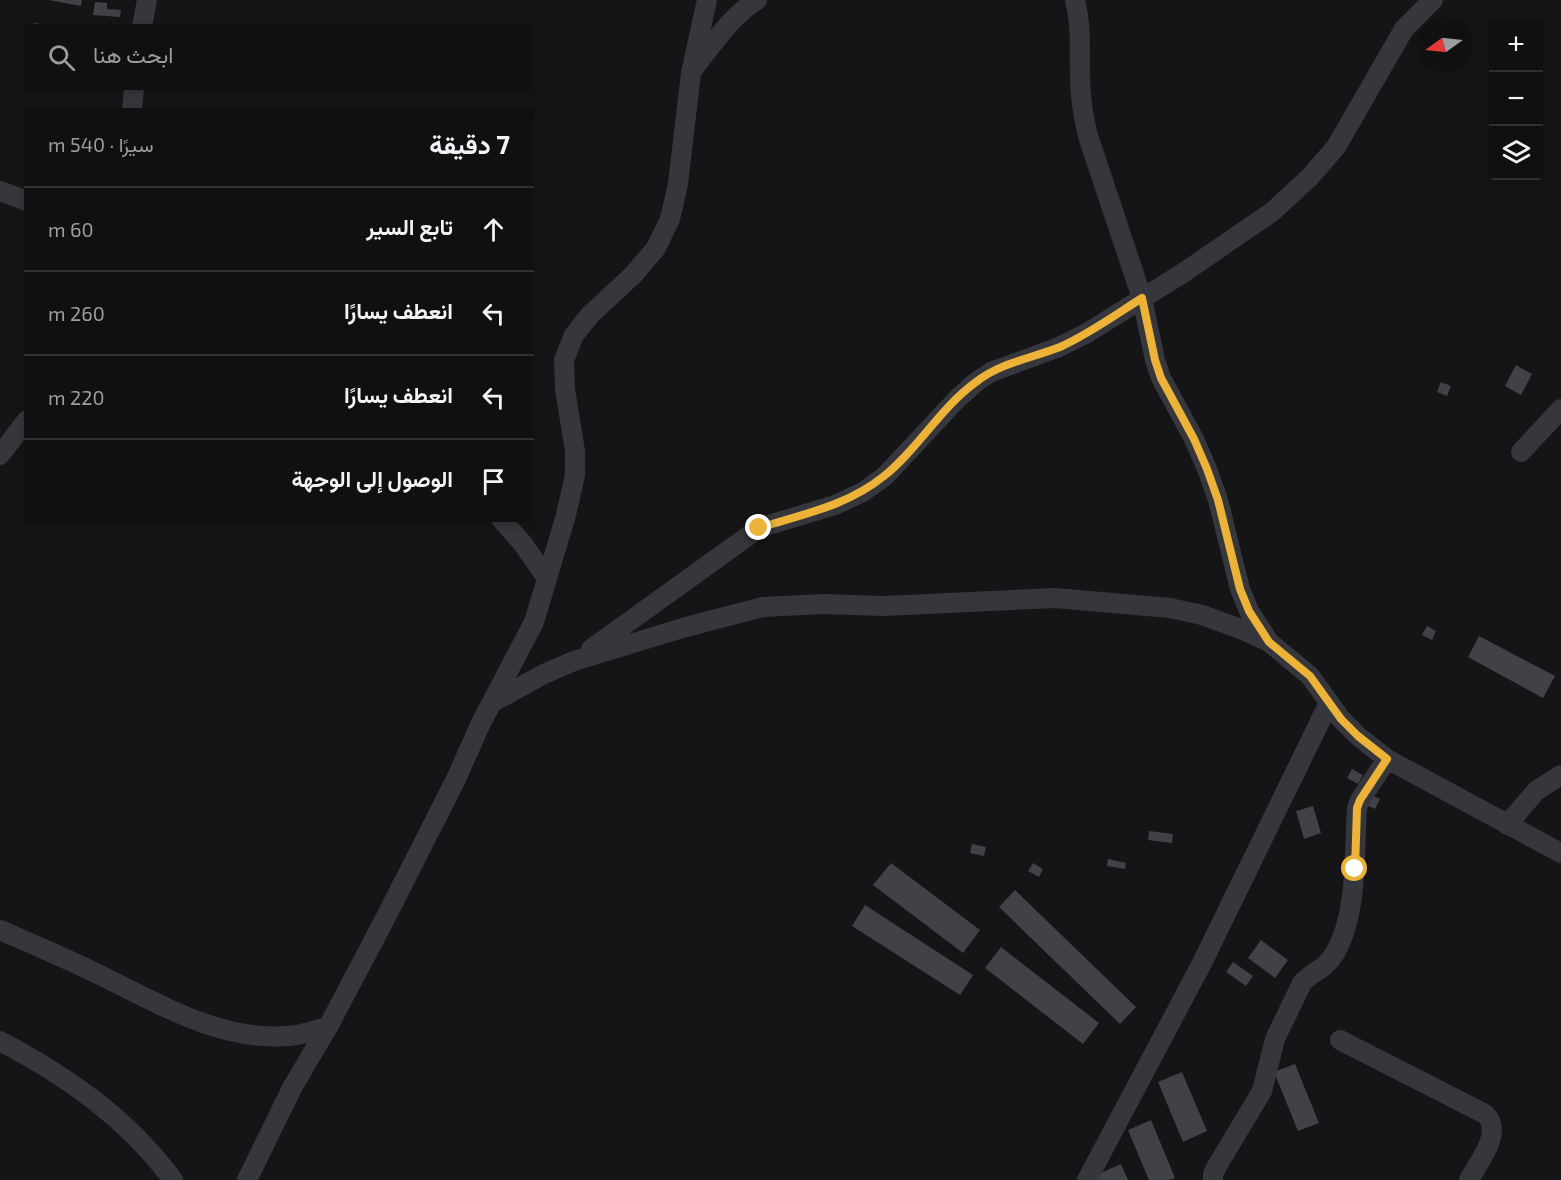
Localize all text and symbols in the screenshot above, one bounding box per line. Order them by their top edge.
north arrow [1417,18,1471,72]
map controls [1489,18,1543,180]
button: + [1489,18,1543,72]
search box [24,24,534,90]
icon: search [45,41,78,74]
text: ابحث هنا [93,41,173,67]
button: − [1489,72,1543,126]
button: layers [1489,126,1543,180]
text: 7 دقيقة [429,128,510,159]
text: سيرًا · 540 m [48,132,153,156]
text: تابع السير [366,213,453,239]
icon: ahead [477,213,510,246]
text: 60 m [48,217,94,241]
text: انعطف يسارًا [344,297,453,323]
icon: left [477,297,510,330]
text: 260 m [48,301,105,325]
text: انعطف يسارًا [344,381,453,407]
icon: left [477,381,510,414]
text: 220 m [48,385,105,409]
text: الوصول إلى الوجهة [291,465,453,491]
icon: arrive [477,465,510,498]
route end [745,514,771,540]
route start [1341,855,1367,881]

